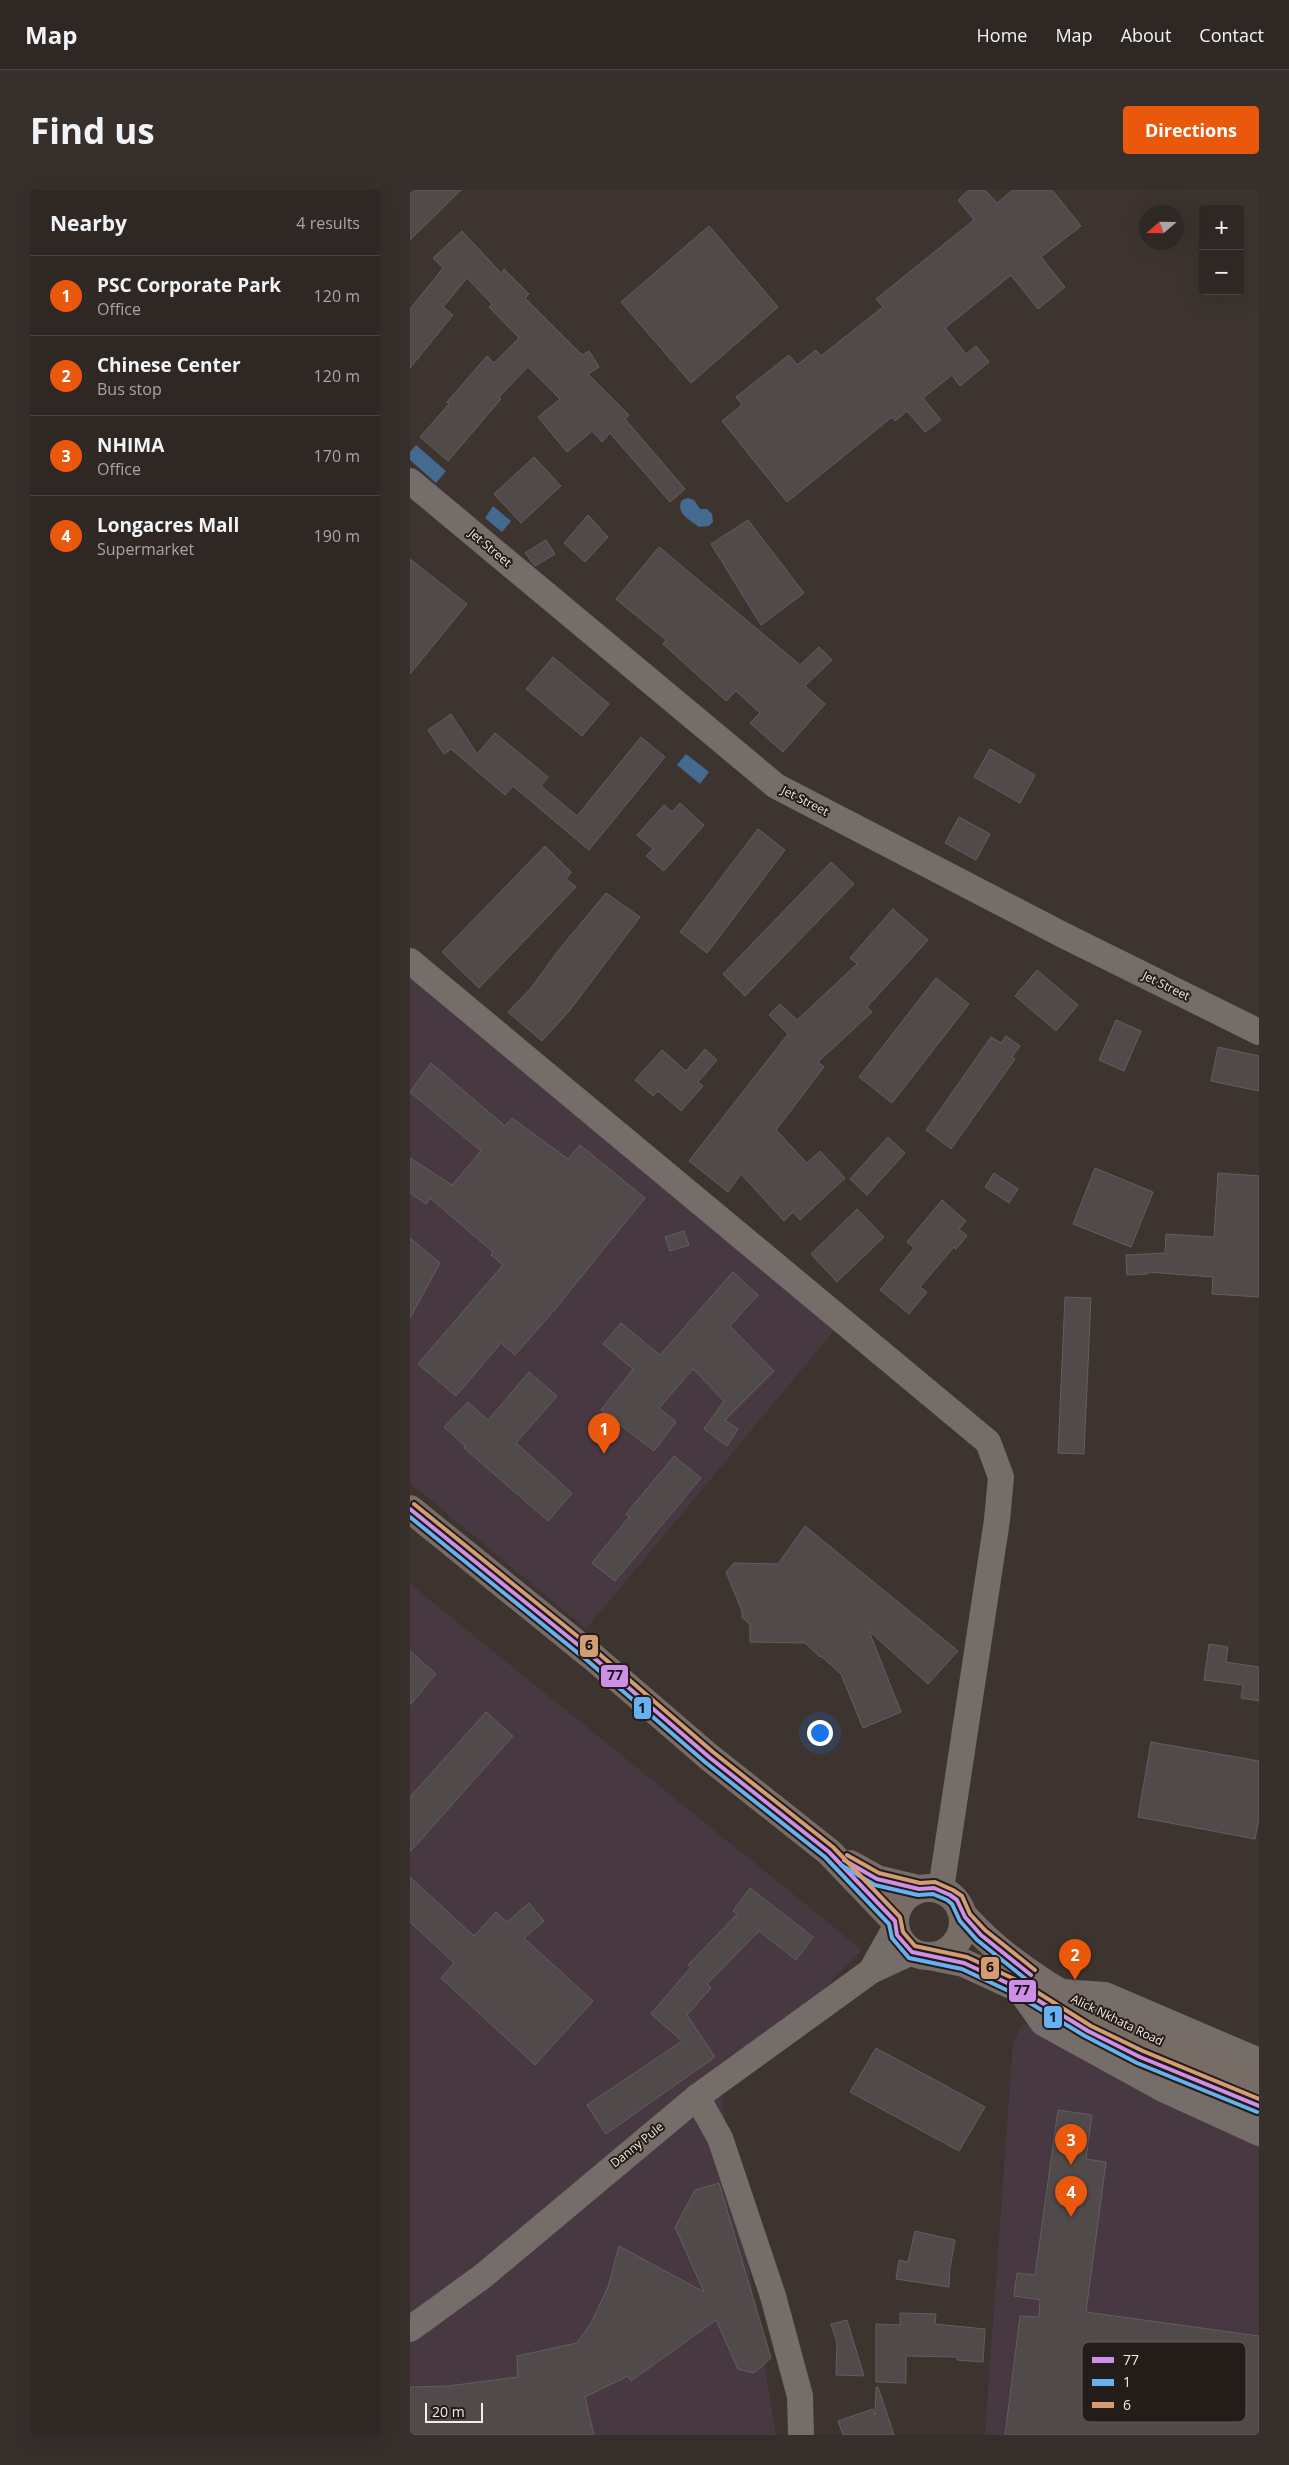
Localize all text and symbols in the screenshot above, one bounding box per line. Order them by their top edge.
text: Map [25,18,77,51]
text: Home [977,23,1027,47]
text: Map [1055,23,1093,47]
text: About [1121,23,1171,47]
text: Contact [1199,23,1264,47]
button: Directions [1123,106,1259,154]
text: Find us [30,107,155,154]
north arrow [1139,205,1184,250]
map controls [1199,205,1244,295]
button: + [1199,205,1244,250]
text: Nearby [50,209,127,237]
text: 4 results [296,212,360,234]
button: − [1199,250,1244,295]
text: PSC Corporate Park [97,272,281,298]
text: 1 [61,285,71,307]
text: 120 m [314,285,360,307]
text: Office [97,298,141,320]
text: Chinese Center [97,352,241,378]
text: 2 [61,365,71,387]
text: 120 m [314,365,360,387]
text: Bus stop [97,378,162,400]
text: NHIMA [97,432,164,458]
text: 3 [61,445,71,467]
text: 170 m [314,445,360,467]
text: Office [97,458,141,480]
text: Longacres Mall [97,512,239,538]
street label: Jet Street [465,524,515,570]
text: 4 [61,525,71,547]
text: 190 m [314,525,360,547]
text: Supermarket [97,538,194,560]
street label: Jet Street [778,781,832,820]
street label: Jet Street [1139,966,1193,1004]
pin: 1 [588,1413,620,1454]
line badge: 6 [579,1634,599,1658]
text: 6 [585,1635,593,1654]
line badge: 77 [600,1664,629,1688]
text: 77 [607,1665,623,1684]
line badge: 1 [633,1696,652,1720]
text: 1 [638,1698,646,1717]
your location [807,1720,833,1746]
pin: 2 [1059,1939,1091,1980]
line badge: 6 [980,1956,1000,1980]
text: 6 [986,1957,994,1976]
line badge: 77 [1008,1979,1037,2003]
text: 77 [1014,1980,1030,1999]
street label: Alick Nkhata Road [1068,1990,1166,2049]
line badge: 1 [1043,2005,1063,2029]
text: 1 [1049,2007,1057,2026]
street label: Danny Pule [607,2118,667,2171]
pin: 3 [1055,2124,1087,2165]
pin: 4 [1055,2176,1087,2217]
legend [1082,2342,1246,2422]
text: 77 [1123,2350,1139,2369]
text: 1 [1123,2372,1131,2391]
text: 6 [1123,2395,1131,2414]
scale bar [425,2400,482,2423]
text: 20 m [432,2402,465,2421]

